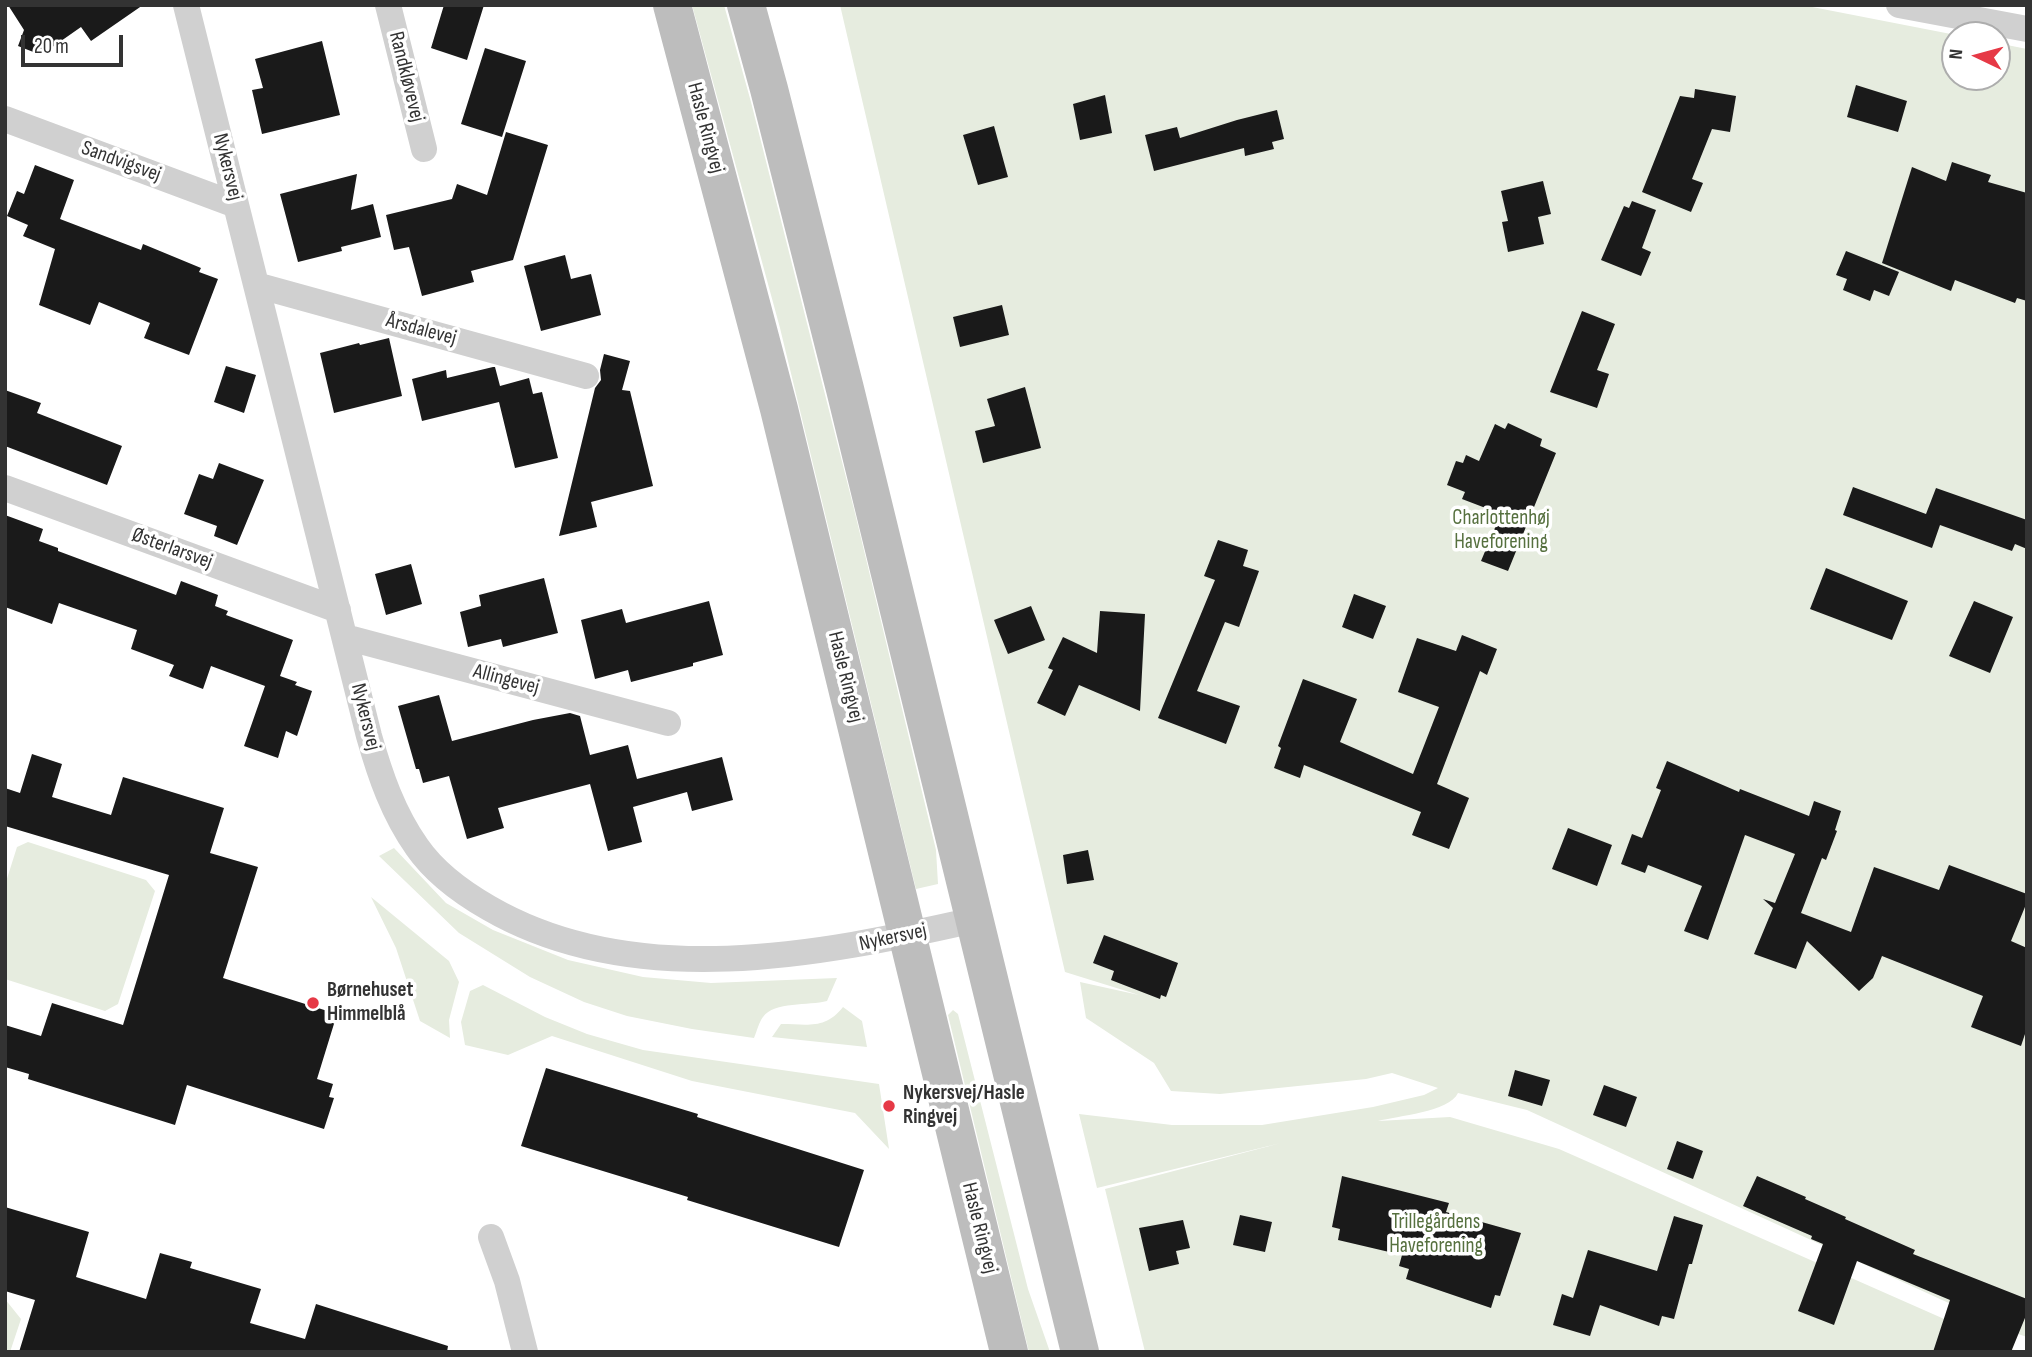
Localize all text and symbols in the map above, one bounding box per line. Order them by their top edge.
scale bar [24,21,126,65]
north arrow [1941,21,2011,91]
street label: Randkløvevej [383,29,429,125]
text: 20 m [34,34,69,59]
text: N [1945,48,1968,60]
street label: Hasle Ringvej [681,80,729,176]
street label: Nykersvej [207,131,247,203]
street label: Sandvigsvej [78,136,164,188]
street label: Årsdalevej [383,309,459,351]
park label: Charlottenhøj Haveforening [1452,506,1550,556]
street label: Østerlarsvej [128,523,216,575]
street label: Hasle Ringvej [822,629,868,725]
street label: Allingevej [470,659,542,701]
street label: Nykersvej [345,681,385,753]
street label: Nykersvej [857,919,929,957]
place label: Børnehuset Himmelblå [327,978,413,1028]
marker: Børnehuset Himmelblå [305,995,321,1011]
place label: Nykersvej/Hasle Ringvej [903,1081,1025,1131]
marker: Nykersvej/Hasle Ringvej [881,1098,897,1114]
street label: Hasle Ringvej [956,1180,1002,1276]
park label: Trillegårdens Haveforening [1389,1210,1483,1260]

